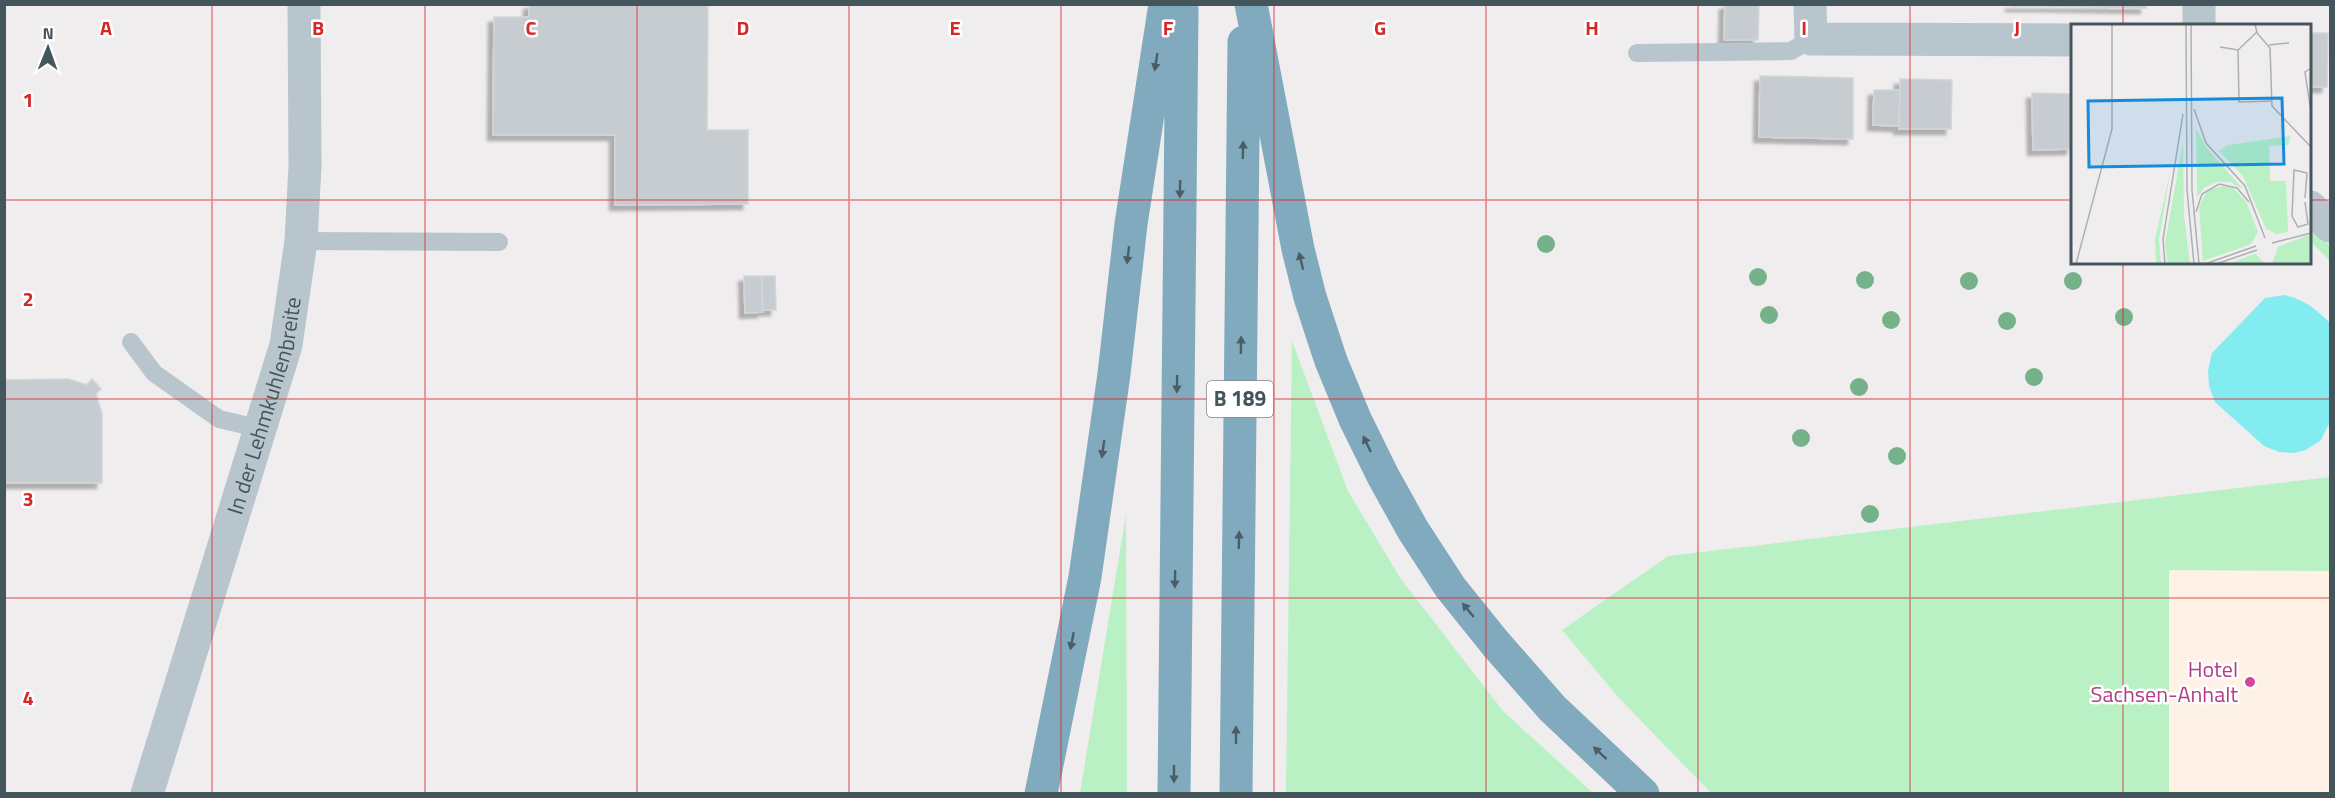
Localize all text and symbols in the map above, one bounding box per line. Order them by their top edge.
text: A [100,12,112,43]
text: B [312,12,324,43]
text: C [526,12,537,43]
text: D [737,12,749,43]
text: E [949,12,961,43]
text: F [1163,12,1174,43]
text: G [1374,12,1386,43]
text: H [1585,12,1599,43]
text: I [1801,12,1807,43]
text: J [2014,12,2020,43]
north arrow [18,18,78,78]
text: N [43,21,54,45]
inset map [2071,24,2311,264]
one-way arrow [1152,53,1161,72]
text: 1 [22,84,34,115]
one-way arrow [1238,141,1248,160]
one-way arrow [1175,179,1184,198]
one-way arrow [1123,246,1133,265]
one-way arrow [1296,252,1306,270]
text: 2 [22,283,34,314]
street label: In der Lehmkuhlenbreite [218,295,310,519]
one-way arrow [1236,336,1246,355]
one-way arrow [1172,374,1182,393]
road number: B 189 [1207,381,1273,417]
one-way arrow [1363,435,1372,452]
one-way arrow [1099,439,1108,458]
text: 3 [22,483,34,514]
one-way arrow [1234,531,1243,550]
one-way arrow [1170,569,1180,588]
one-way arrow [1462,602,1475,618]
one-way arrow [1067,632,1076,651]
place label: Hotel Sachsen-Anhalt [2091,652,2238,711]
marker: Hotel Sachsen-Anhalt [2243,675,2257,689]
text: 4 [22,682,34,713]
one-way arrow [1231,726,1241,745]
one-way arrow [1594,747,1608,761]
one-way arrow [1169,764,1179,783]

